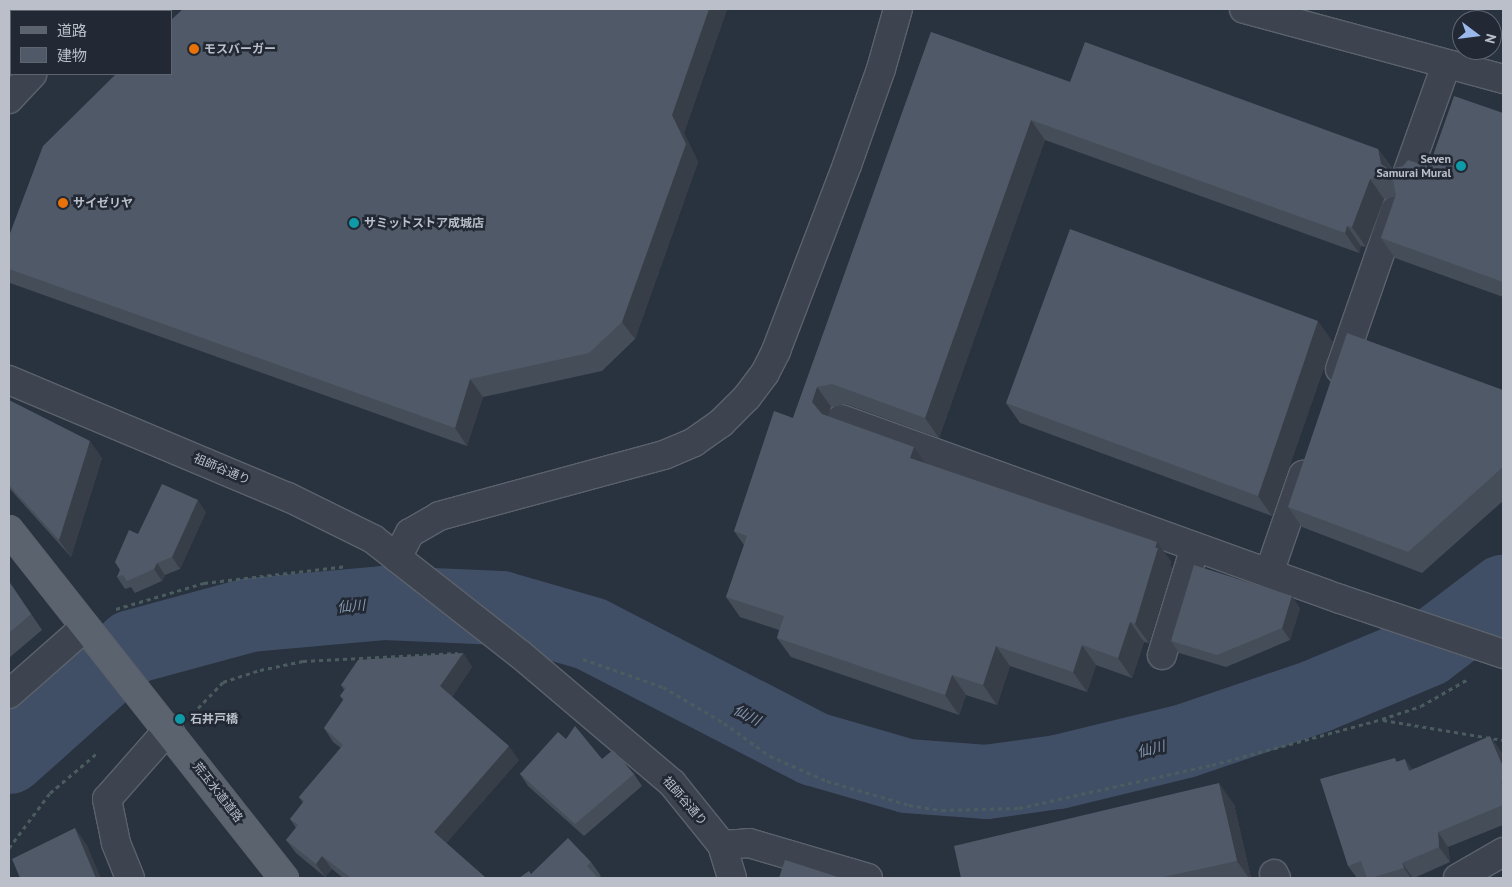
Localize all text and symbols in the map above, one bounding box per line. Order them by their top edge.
legend [10,10,172,75]
north arrow [1452,10,1502,60]
text: 道路 [57,21,87,40]
text: N [1481,32,1500,45]
place label: モスバーガー [204,42,276,56]
marker: モスバーガー [188,43,200,55]
text: 建物 [57,46,87,65]
place label: Seven Samurai Mural [1376,152,1451,180]
marker: Seven Samurai Mural [1455,160,1467,172]
place label: サイゼリヤ [73,196,133,210]
marker: サイゼリヤ [57,197,69,209]
place label: サミットストア成城店 [364,216,484,230]
marker: サミットストア成城店 [348,217,360,229]
street label: 祖師谷通り [192,451,252,487]
water label: 仙川 [336,596,366,616]
water label: 仙川 [731,701,763,729]
place label: 石井戸橋 [190,712,238,726]
marker: 石井戸橋 [174,713,186,725]
water label: 仙川 [1135,737,1167,761]
street label: 荒玉水道道路 [190,759,246,825]
street label: 祖師谷通り [660,774,710,828]

